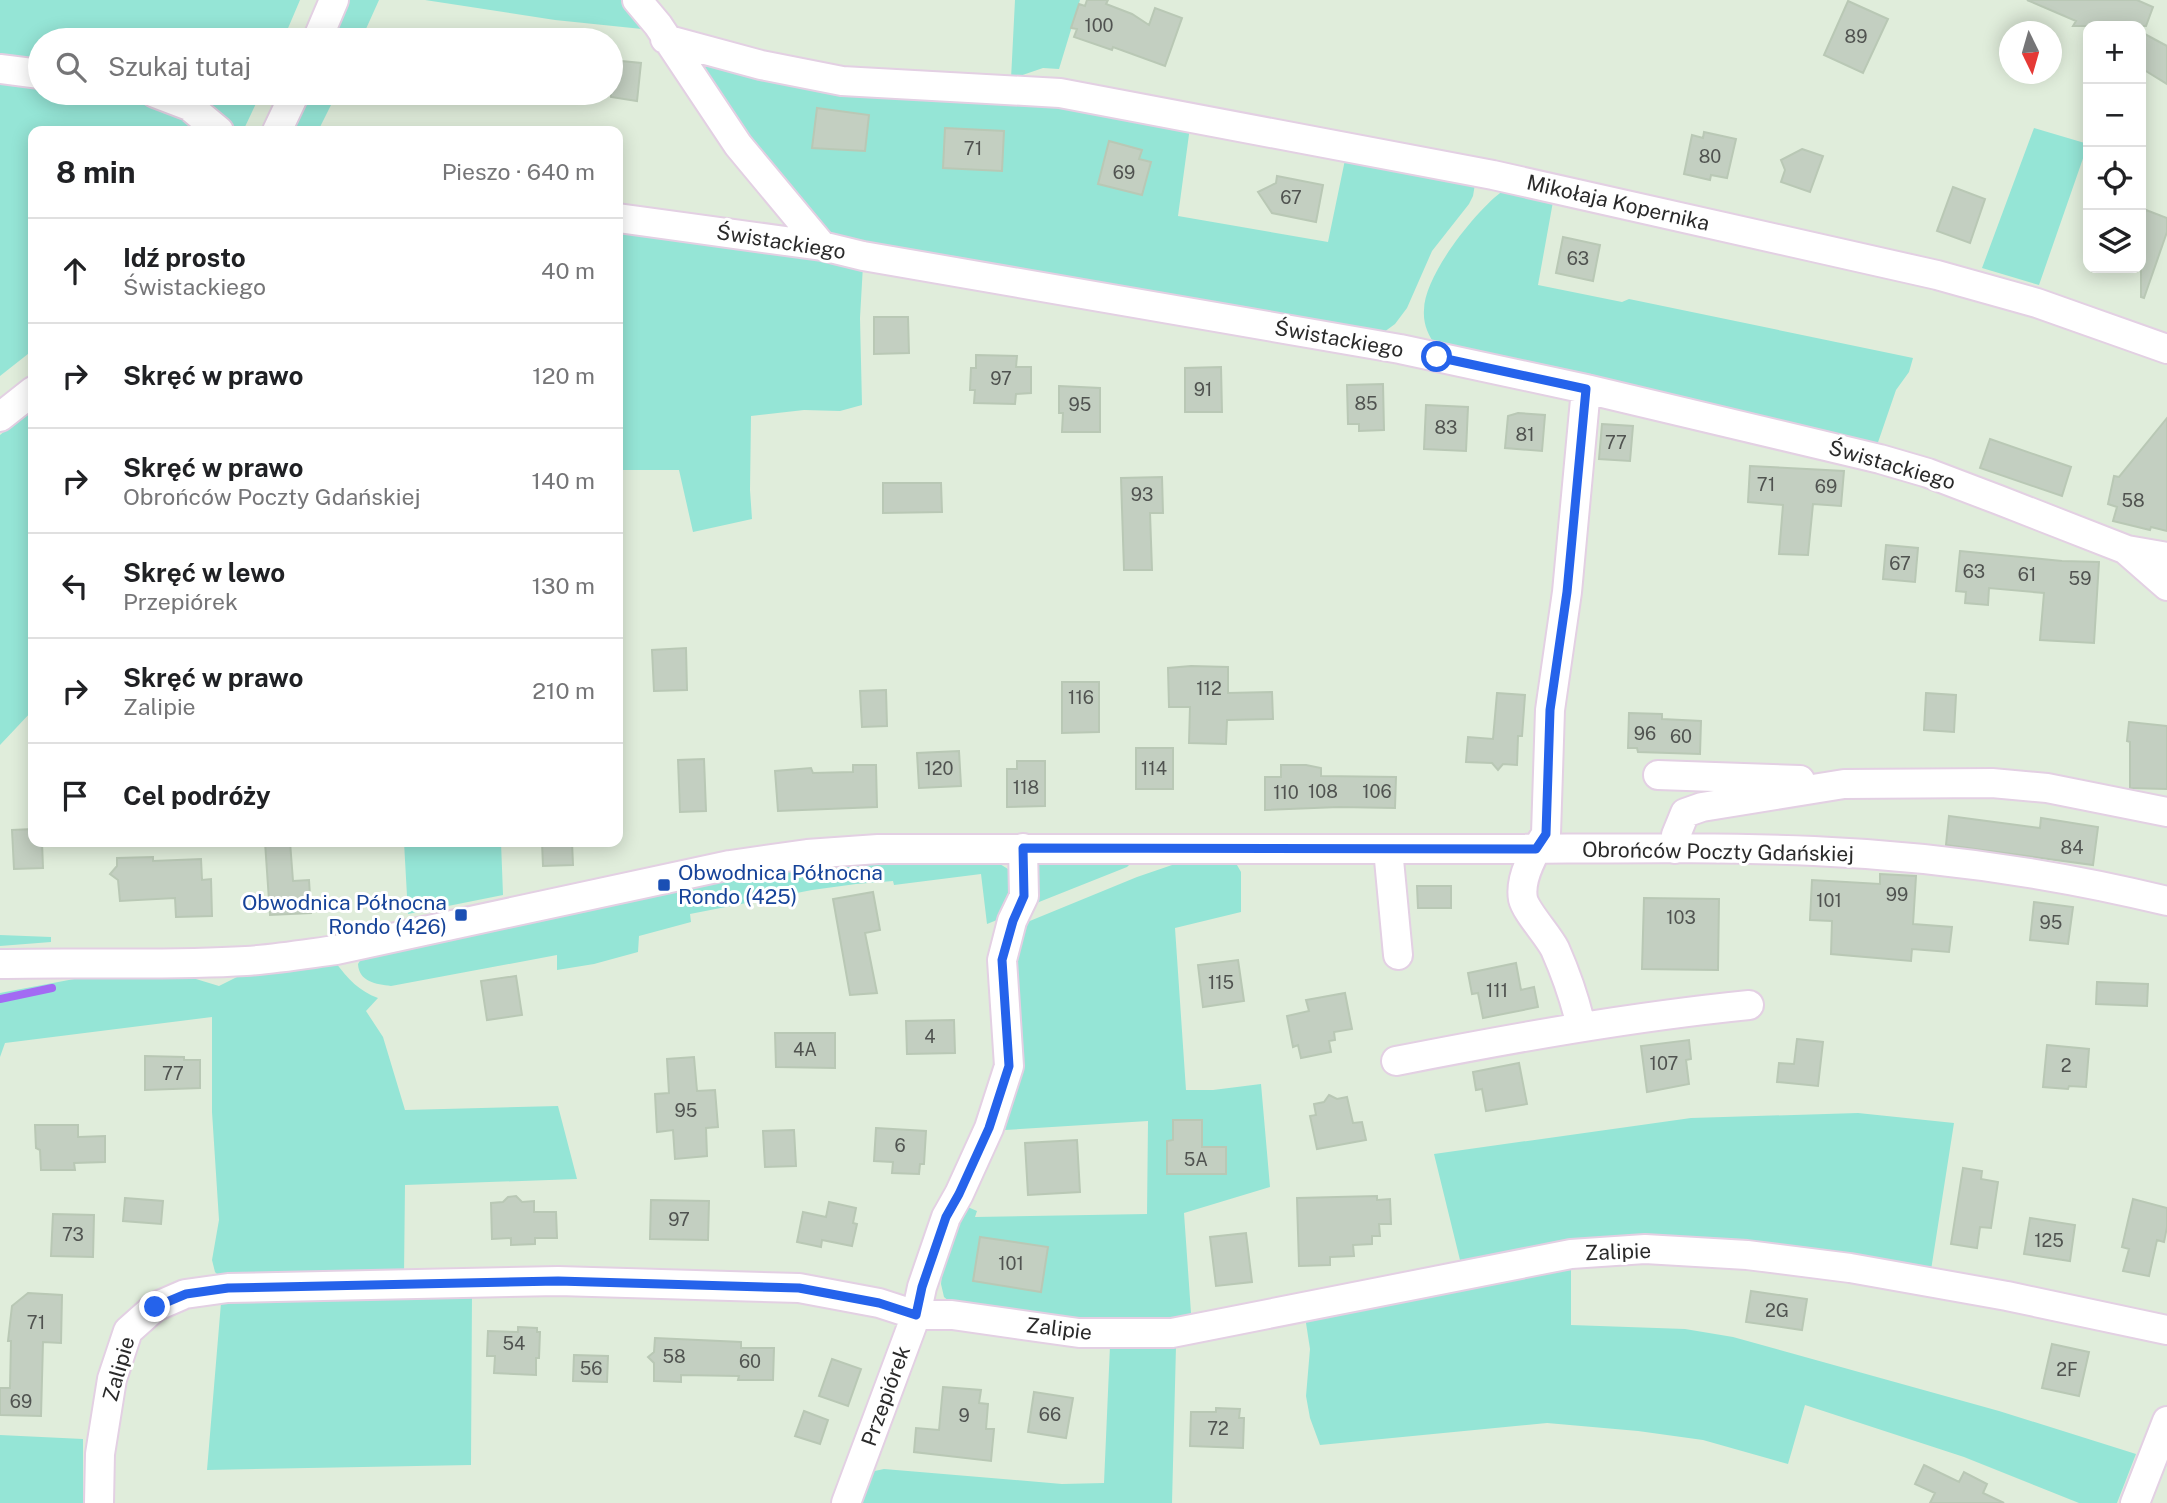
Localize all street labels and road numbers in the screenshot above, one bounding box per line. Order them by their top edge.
street label: Mikołaja Kopernika [1524,169,1712,236]
street label: Świstackiego [715,219,848,264]
street label: Świstackiego [1273,315,1406,362]
street label: Świstackiego [1826,435,1958,495]
street label: Obrońców Poczty Gdańskiej [1582,837,1854,866]
street label: Zalipie [1584,1238,1652,1265]
street label: Zalipie [1025,1312,1093,1345]
street label: Zalipie [97,1334,140,1404]
street label: Przepiórek [856,1342,915,1449]

